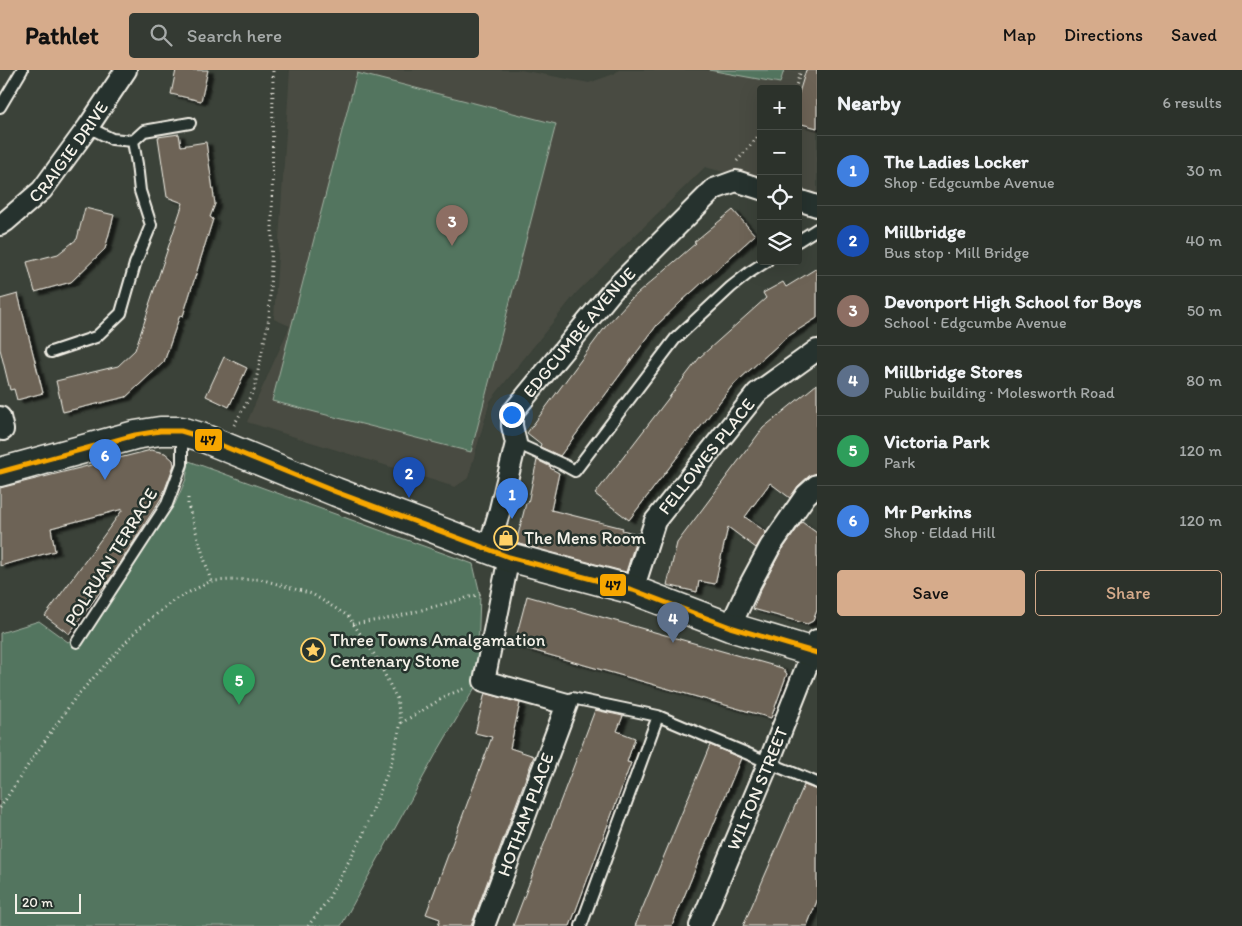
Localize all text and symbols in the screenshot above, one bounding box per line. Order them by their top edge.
search box [129,13,479,58]
text: Pathlet [25,21,99,50]
icon: search [147,21,175,49]
text: Search here [187,24,282,47]
text: Map [1003,24,1036,46]
text: Directions [1064,24,1143,46]
text: Saved [1171,24,1217,46]
map controls [757,85,802,265]
button: + [757,85,802,130]
text: Nearby [837,90,901,115]
text: 6 results [1162,93,1222,112]
street label: CRAIGIE DRIVE [24,97,113,207]
button: − [757,130,802,175]
text: The Ladies Locker [884,150,1029,173]
text: 1 [849,161,857,180]
text: 30 m [1186,161,1222,180]
text: Shop · Edgcumbe Avenue [884,173,1055,192]
button: locate [757,175,802,220]
pin: 3 [436,205,468,246]
button: layers [757,220,802,265]
text: Millbridge [884,220,966,243]
text: 2 [849,231,857,250]
text: 40 m [1185,231,1222,250]
text: Bus stop · Mill Bridge [884,243,1029,262]
street label: EDGCUMBE AVENUE [518,263,640,402]
text: Devonport High School for Boys [884,290,1142,313]
text: 3 [849,301,857,320]
text: 50 m [1187,301,1222,320]
text: School · Edgcumbe Avenue [884,313,1067,332]
text: Millbridge Stores [884,360,1023,383]
text: 4 [848,371,858,390]
text: 80 m [1186,371,1222,390]
text: Public building · Molesworth Road [884,383,1115,402]
street label: FELLOWES PLACE [653,394,760,519]
your location [499,402,525,428]
line badge: 47 [194,428,223,452]
text: Victoria Park [884,430,990,453]
text: 47 [200,432,216,449]
pin: 6 [89,439,121,480]
text: 5 [849,441,857,460]
text: 120 m [1179,441,1222,460]
text: Park [884,453,915,472]
pin: 2 [393,457,425,498]
pin: 1 [496,478,528,519]
street label: POLRUAN TERRACE [60,484,162,630]
text: Mr Perkins [884,500,972,523]
text: 6 [849,511,857,530]
text: 120 m [1179,511,1222,530]
text: Shop · Eldad Hill [884,523,996,542]
shop icon: The Mens Room [493,525,519,551]
place label: The Mens Room [524,527,646,549]
button: Save [837,570,1025,616]
button: Share [1035,570,1222,616]
line badge: 47 [599,573,627,597]
text: 47 [605,577,621,594]
pin: 4 [657,602,689,643]
place label: Three Towns Amalgamation Centenary Stone [330,629,546,672]
place icon: Three Towns Amalgamation Centenary Stone [300,637,326,663]
pin: 5 [223,664,255,705]
street label: WILTON STREET [722,724,793,854]
street label: HOTHAM PLACE [493,750,559,879]
scale bar [15,891,81,914]
text: 20 m [22,894,53,911]

